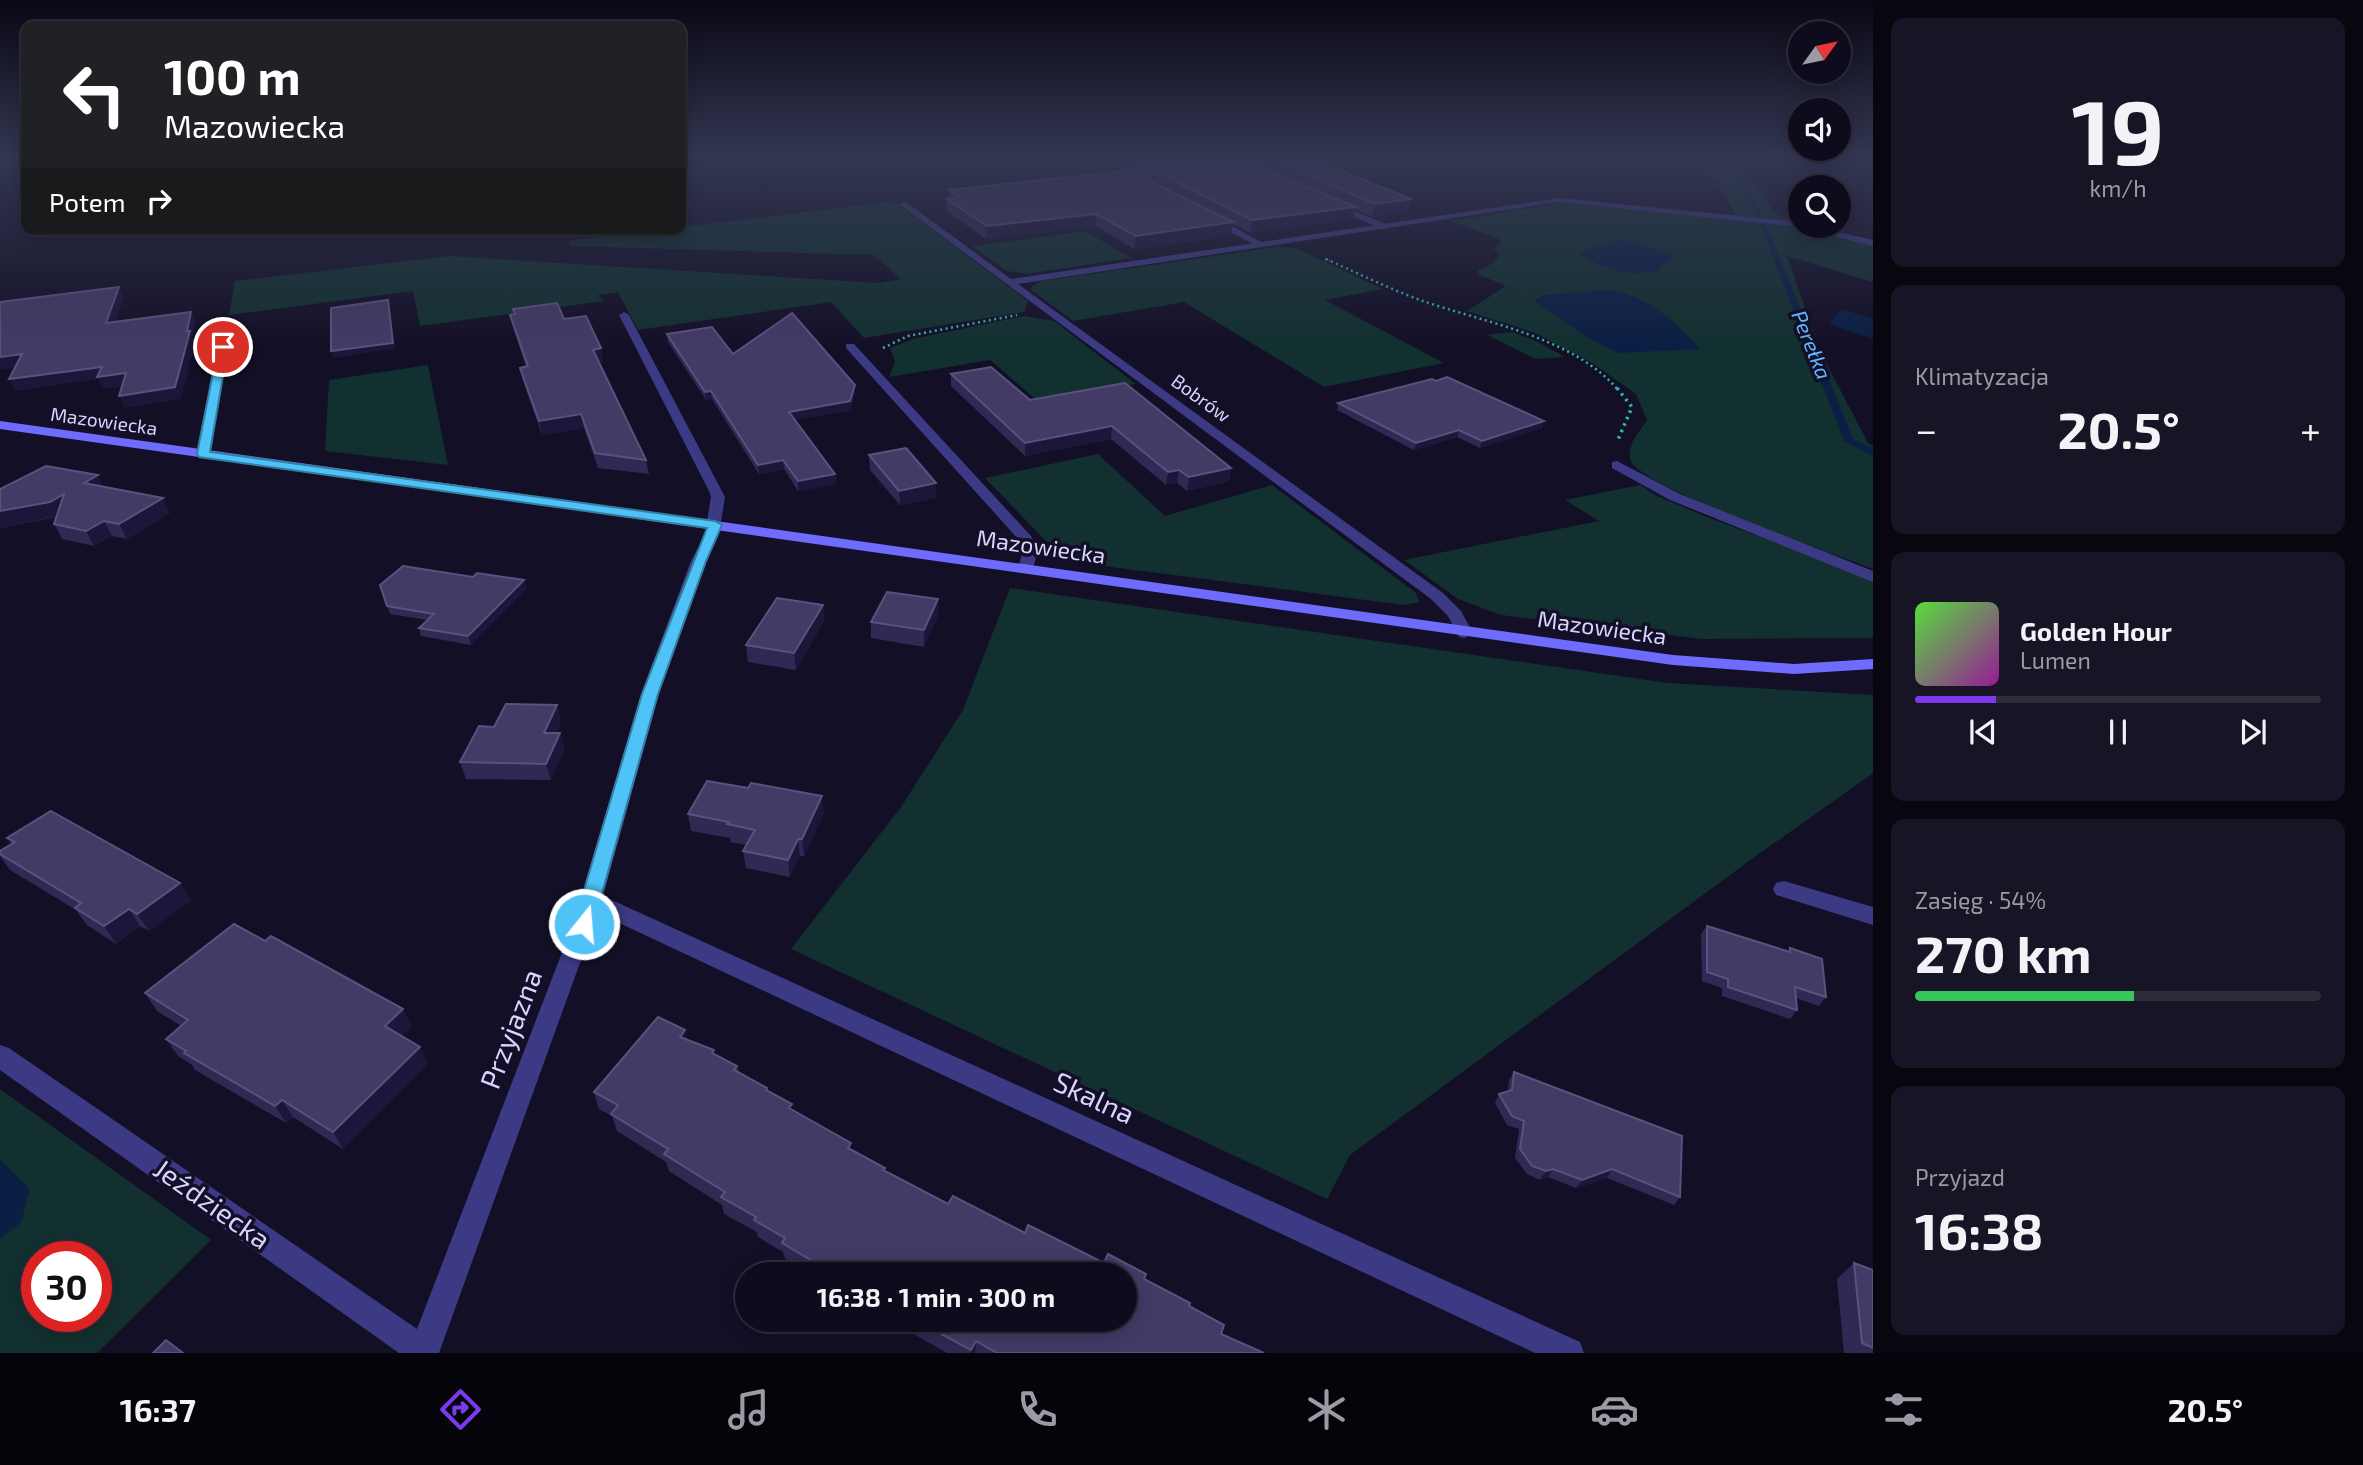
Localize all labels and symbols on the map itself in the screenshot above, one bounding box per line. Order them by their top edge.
north arrow [1788,21,1852,84]
water label: Perełka [1787,306,1838,383]
pin [193,317,253,377]
street label: Bobrów [1167,369,1235,427]
street label: Mazowiecka [49,402,159,439]
street label: Mazowiecka [975,523,1108,569]
street label: Mazowiecka [1536,604,1669,650]
position arrow [547,887,621,961]
street label: Przyjazna [472,964,548,1093]
street label: Skalna [1049,1064,1140,1131]
street label: Jeździecka [148,1151,277,1256]
speed limit sign: 30 [21,1241,112,1332]

